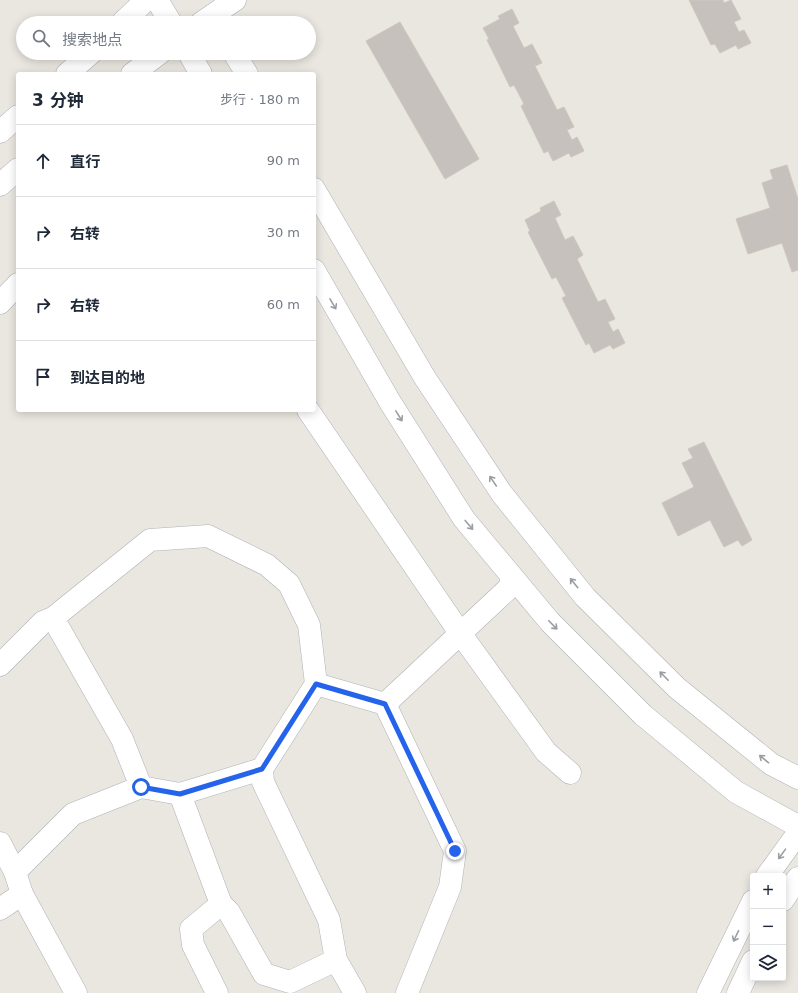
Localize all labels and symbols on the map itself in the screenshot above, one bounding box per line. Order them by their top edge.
one-way arrow [330,298,338,310]
one-way arrow [395,410,403,421]
one-way arrow [489,475,498,486]
one-way arrow [464,520,473,531]
one-way arrow [569,577,578,588]
one-way arrow [548,620,558,630]
one-way arrow [659,671,669,681]
one-way arrow [759,754,770,763]
route start [132,778,150,796]
route end [446,842,464,860]
one-way arrow [778,849,787,860]
one-way arrow [732,930,739,942]

